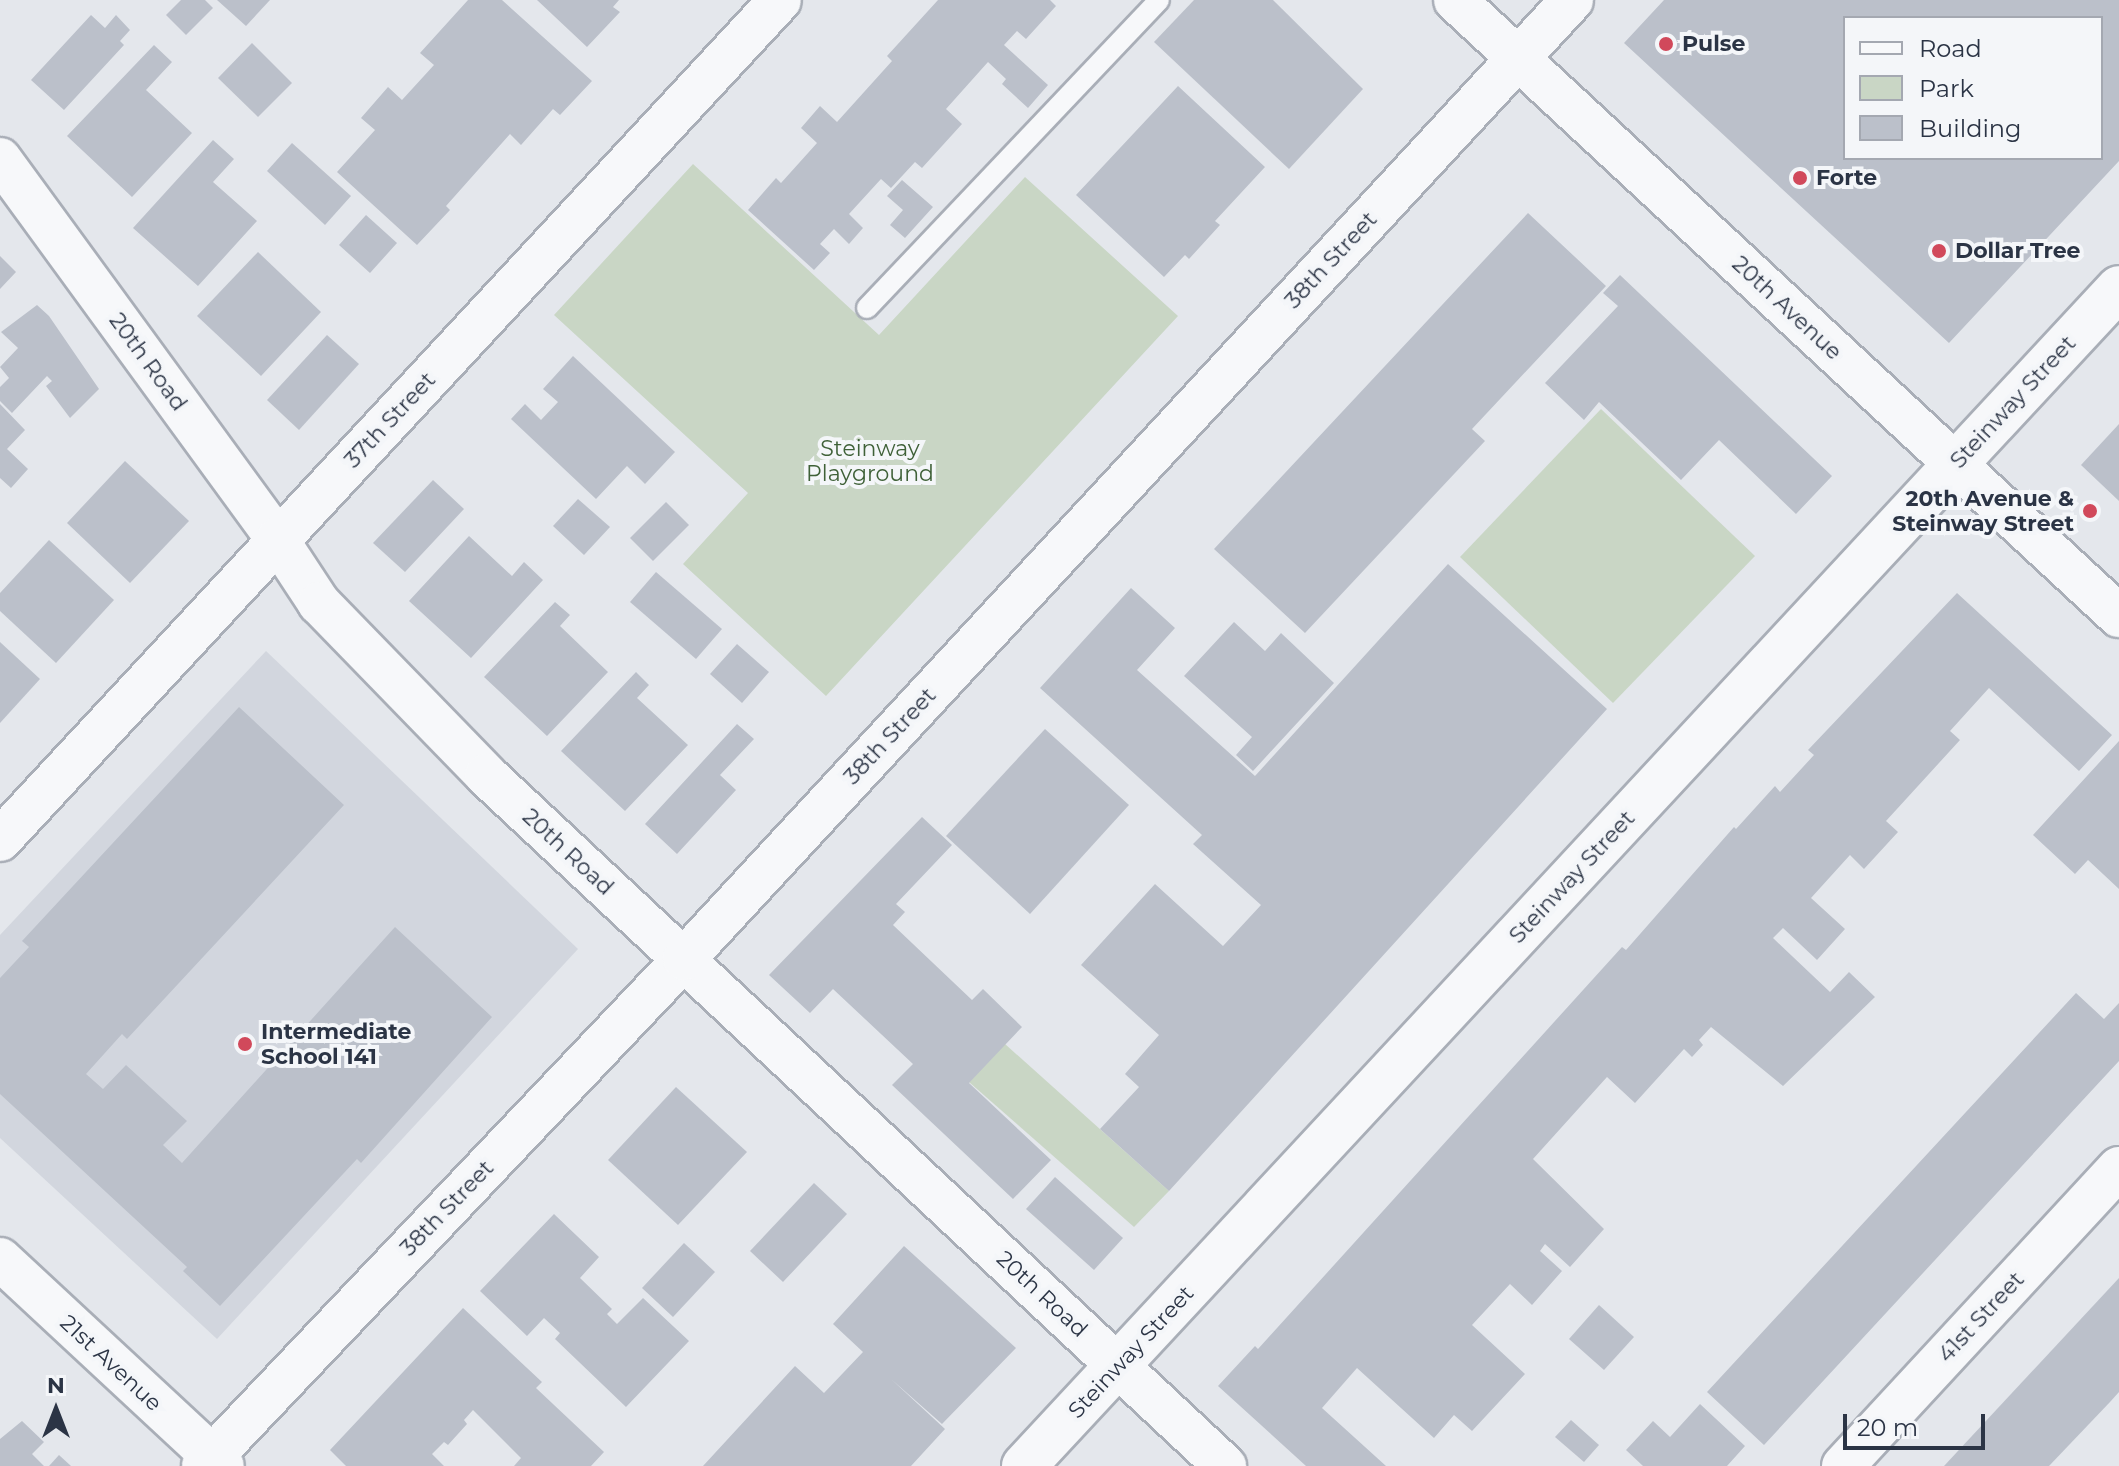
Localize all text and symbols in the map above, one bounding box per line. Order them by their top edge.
legend [1843,16,2103,160]
place label: Pulse [1682,31,1745,57]
text: Road [1919,34,1982,63]
marker: Pulse [1657,35,1675,53]
text: Park [1919,74,1974,103]
text: Building [1919,114,2022,143]
place label: Forte [1816,165,1877,191]
marker: Forte [1791,169,1809,187]
street label: 38th Street [1280,206,1382,314]
place label: Dollar Tree [1955,238,2081,264]
marker: Dollar Tree [1930,242,1948,260]
street label: 20th Avenue [1727,251,1847,365]
street label: 20th Road [104,308,192,416]
street label: Steinway Street [1945,330,2081,474]
street label: 37th Street [339,367,441,473]
park label: Steinway Playground [806,435,934,486]
place label: 20th Avenue & Steinway Street [1892,485,2074,536]
marker: 20th Avenue & Steinway Street [2081,502,2099,520]
street label: 38th Street [839,682,941,790]
street label: 20th Road [517,803,619,901]
street label: Steinway Street [1504,805,1640,949]
place label: Intermediate School 141 [261,1018,411,1070]
marker: Intermediate School 141 [236,1035,254,1053]
street label: 38th Street [395,1155,499,1261]
street label: 20th Road [991,1245,1093,1343]
street label: 41st Street [1933,1266,2029,1368]
street label: Steinway Street [1063,1280,1199,1424]
street label: 21st Avenue [55,1309,167,1417]
north arrow [16,1370,96,1450]
text: N [47,1372,65,1399]
scale bar [1847,1398,1989,1448]
text: 20 m [1857,1413,1918,1442]

